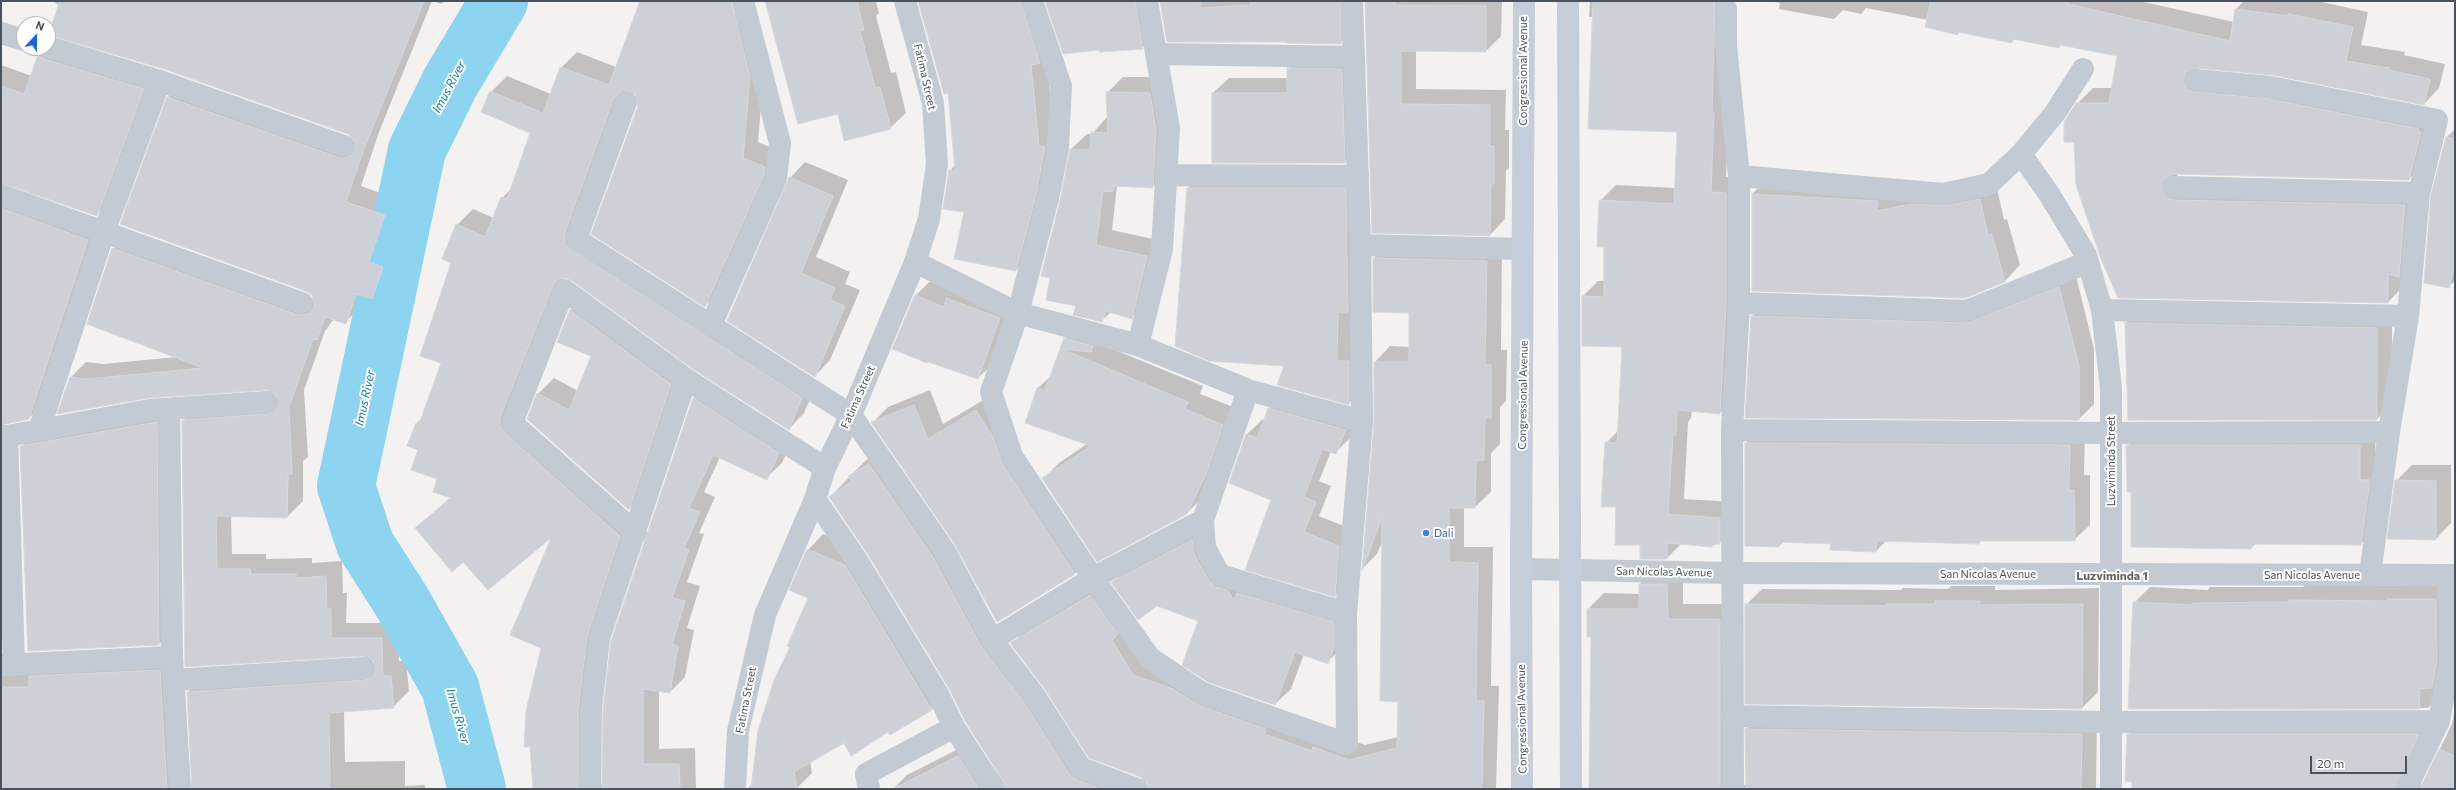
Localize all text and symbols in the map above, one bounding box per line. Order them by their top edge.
north arrow [16,16,56,56]
street label: Congressional Avenue [1516,16,1530,126]
text: N [34,18,47,33]
street label: Fatima Street [911,43,939,111]
water label: Imus River [429,59,469,115]
street label: Congressional Avenue [1515,340,1531,450]
street label: Fatima Street [838,363,878,431]
water label: Imus River [352,369,378,427]
street label: Luzviminda Street [2104,416,2118,506]
place label: Dali [1434,526,1453,540]
marker: Dali [1421,528,1431,538]
street label: San Nicolas Avenue [1616,565,1712,579]
street label: San Nicolas Avenue [1940,567,2036,581]
street label: San Nicolas Avenue [2264,568,2360,582]
district label: Luzviminda 1 [2076,569,2148,583]
street label: Congressional Avenue [1514,664,1530,774]
street label: Fatima Street [733,665,759,735]
water label: Imus River [443,687,473,745]
scale bar [2312,748,2409,774]
text: 20 m [2317,756,2344,770]

